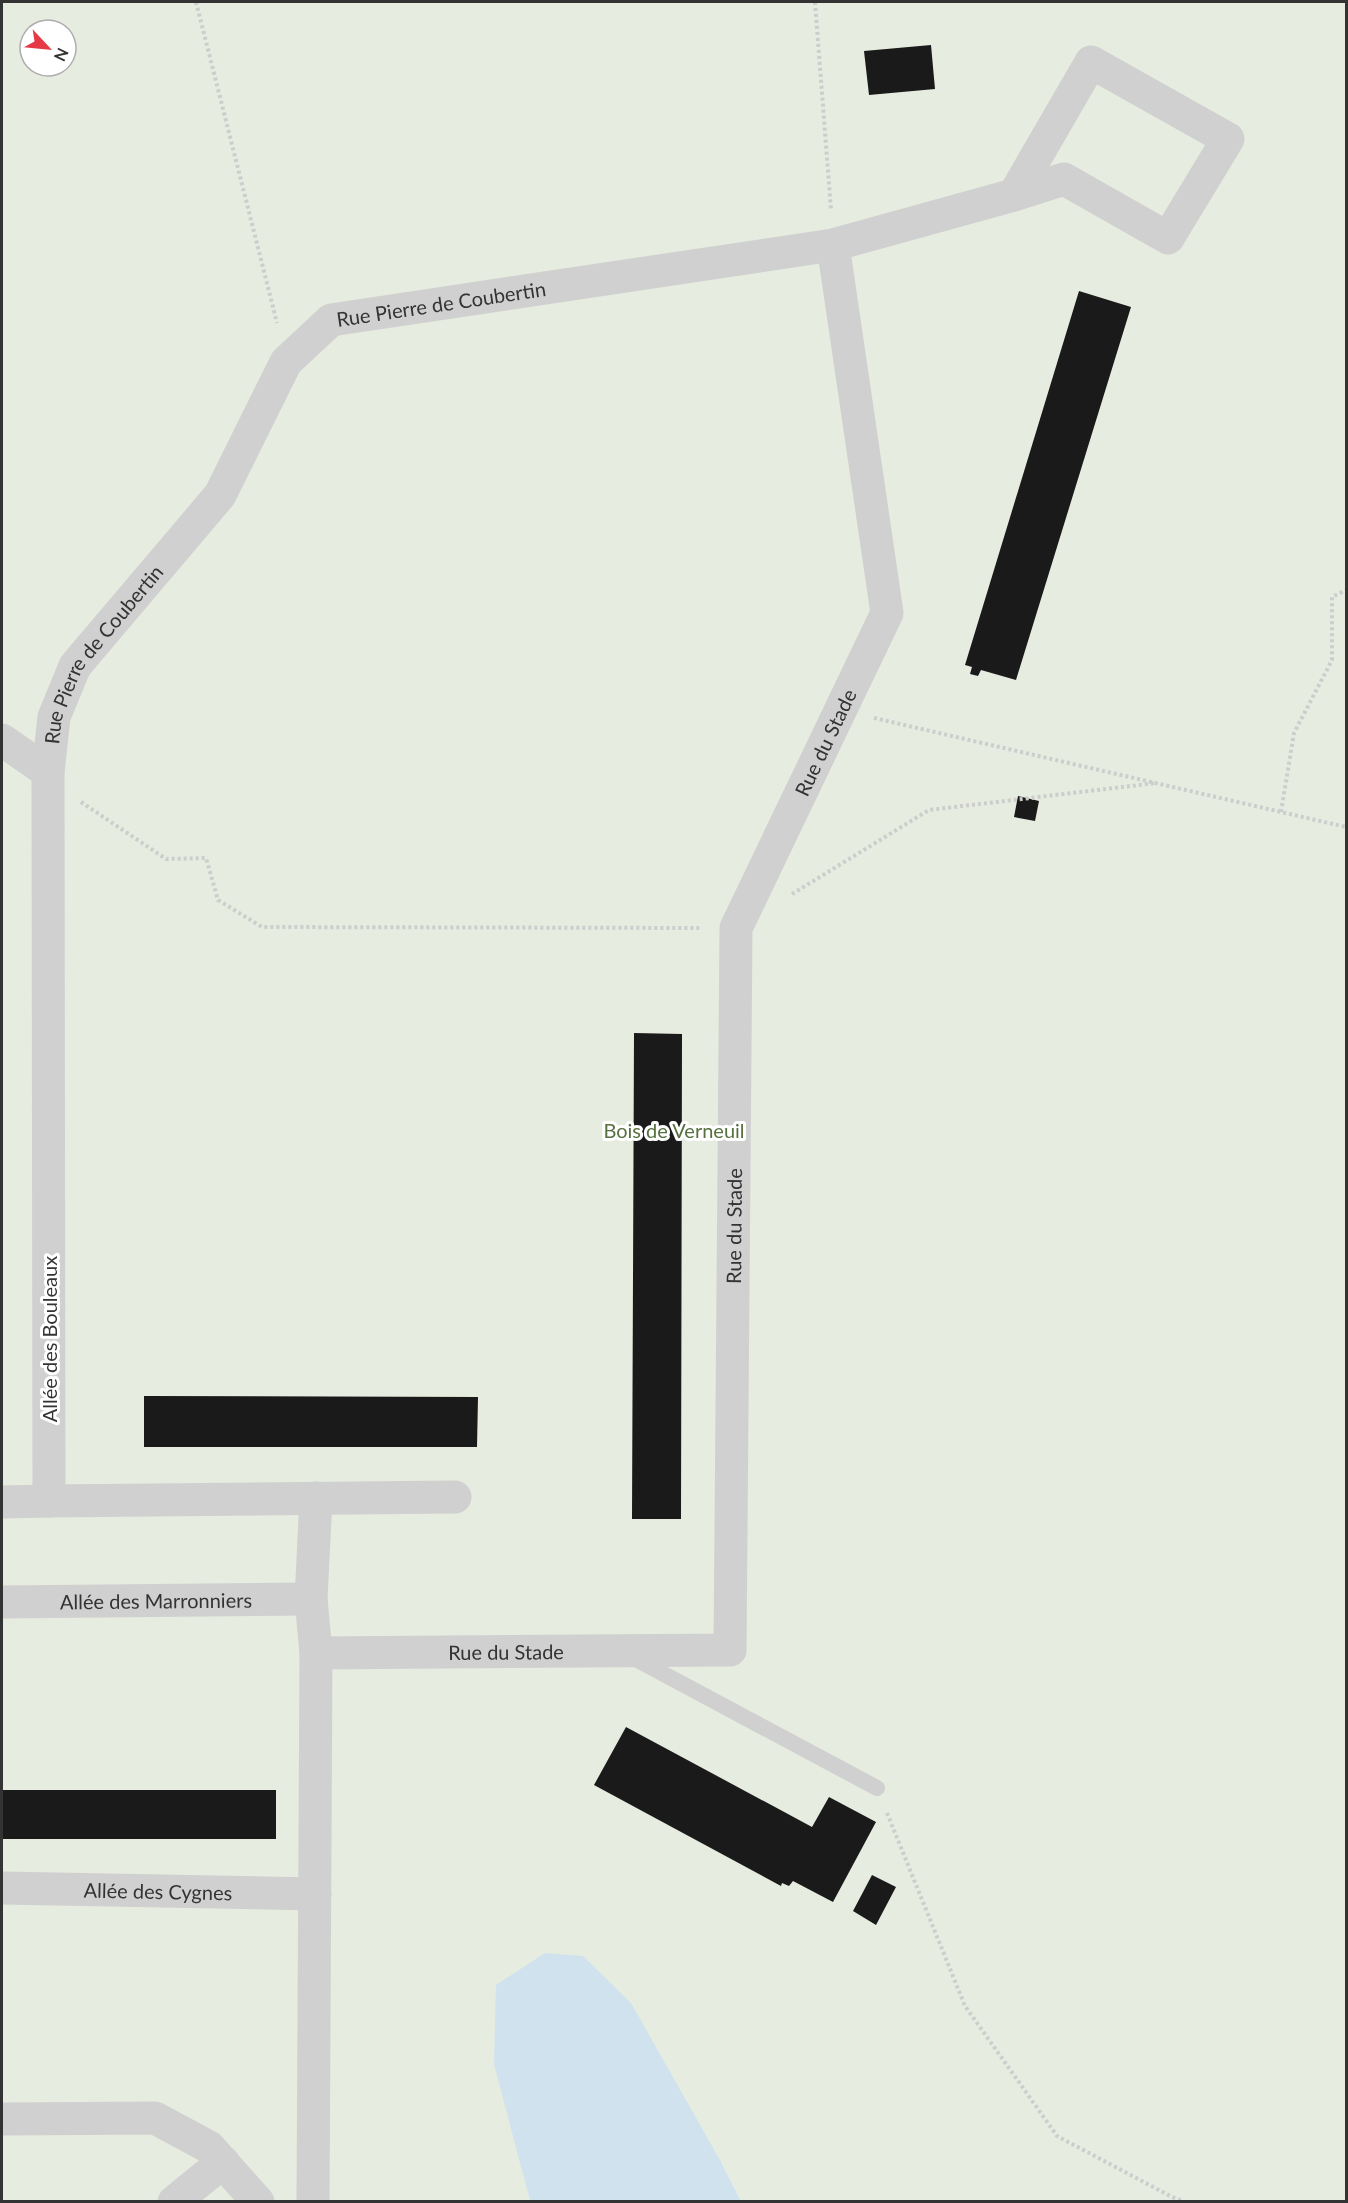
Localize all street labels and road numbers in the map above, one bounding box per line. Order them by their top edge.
street label: Rue Pierre de Coubertin [335,276,547,331]
street label: Rue Pierre de Coubertin [39,560,168,745]
street label: Rue du Stade [789,685,861,800]
street label: Rue du Stade [721,1168,746,1284]
street label: Allée des Bouleaux [37,1256,61,1422]
street label: Allée des Marronniers [60,1588,252,1613]
street label: Rue du Stade [448,1639,564,1664]
street label: Allée des Cygnes [83,1878,233,1904]

